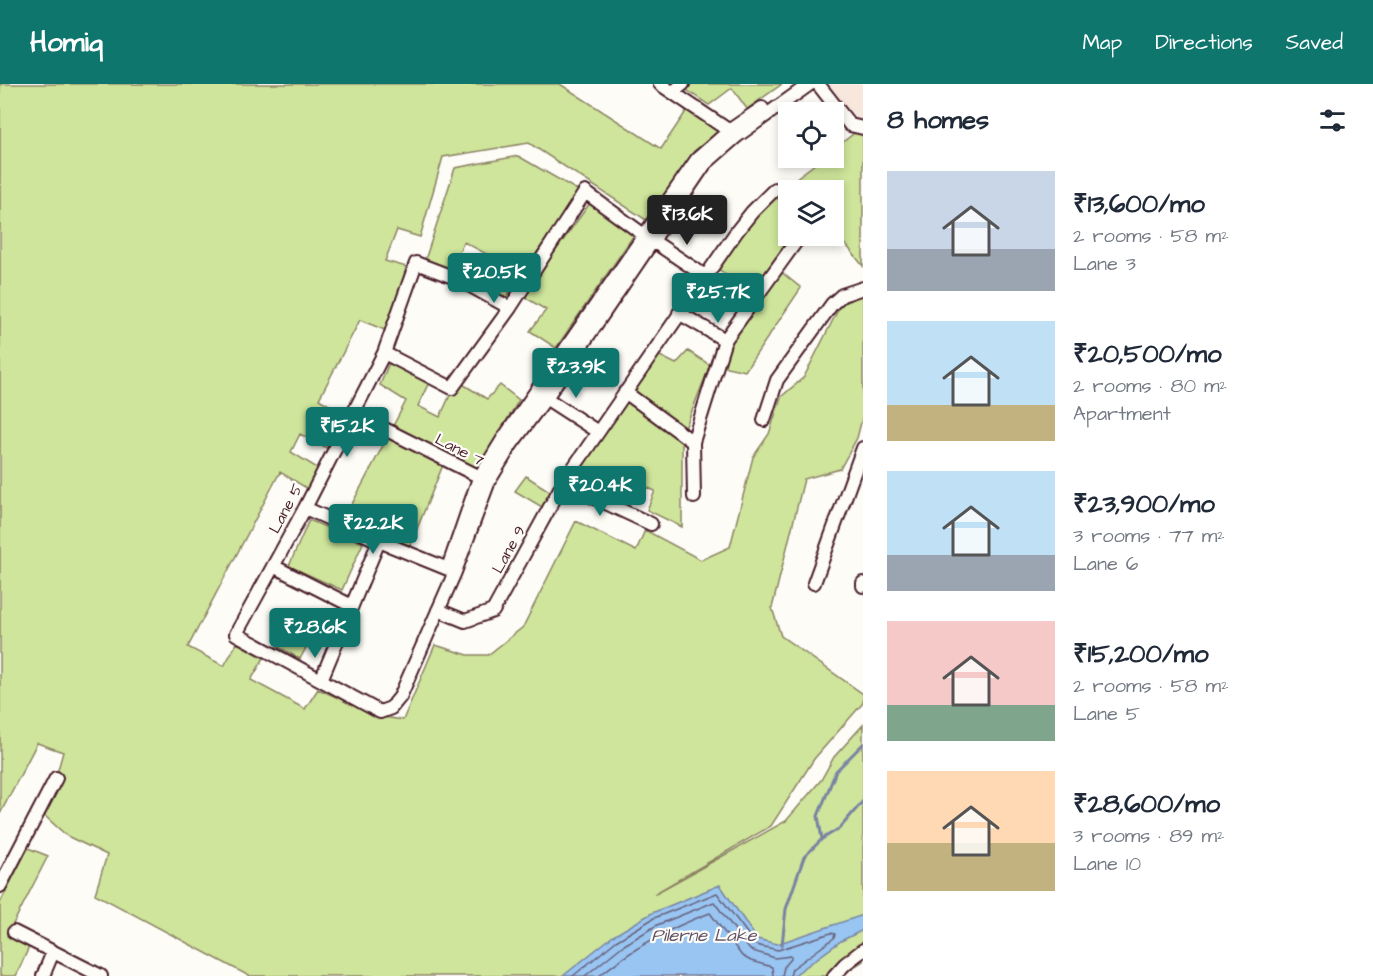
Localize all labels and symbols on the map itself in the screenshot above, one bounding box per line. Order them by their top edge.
pin: ₹13.6K [638,195,736,246]
pin: ₹20.5K [445,253,543,304]
pin: ₹25.7K [669,273,767,324]
pin: ₹23.9K [527,348,625,399]
pin: ₹15.2K [298,407,396,458]
street label: Lane 7 [431,428,488,472]
pin: ₹20.4K [551,466,649,517]
street label: Lane 5 [264,479,308,537]
pin: ₹22.2K [324,504,422,555]
street label: Lane 9 [487,522,531,577]
pin: ₹28.6K [266,608,364,659]
water label: Pilerne Lake [651,923,758,948]

